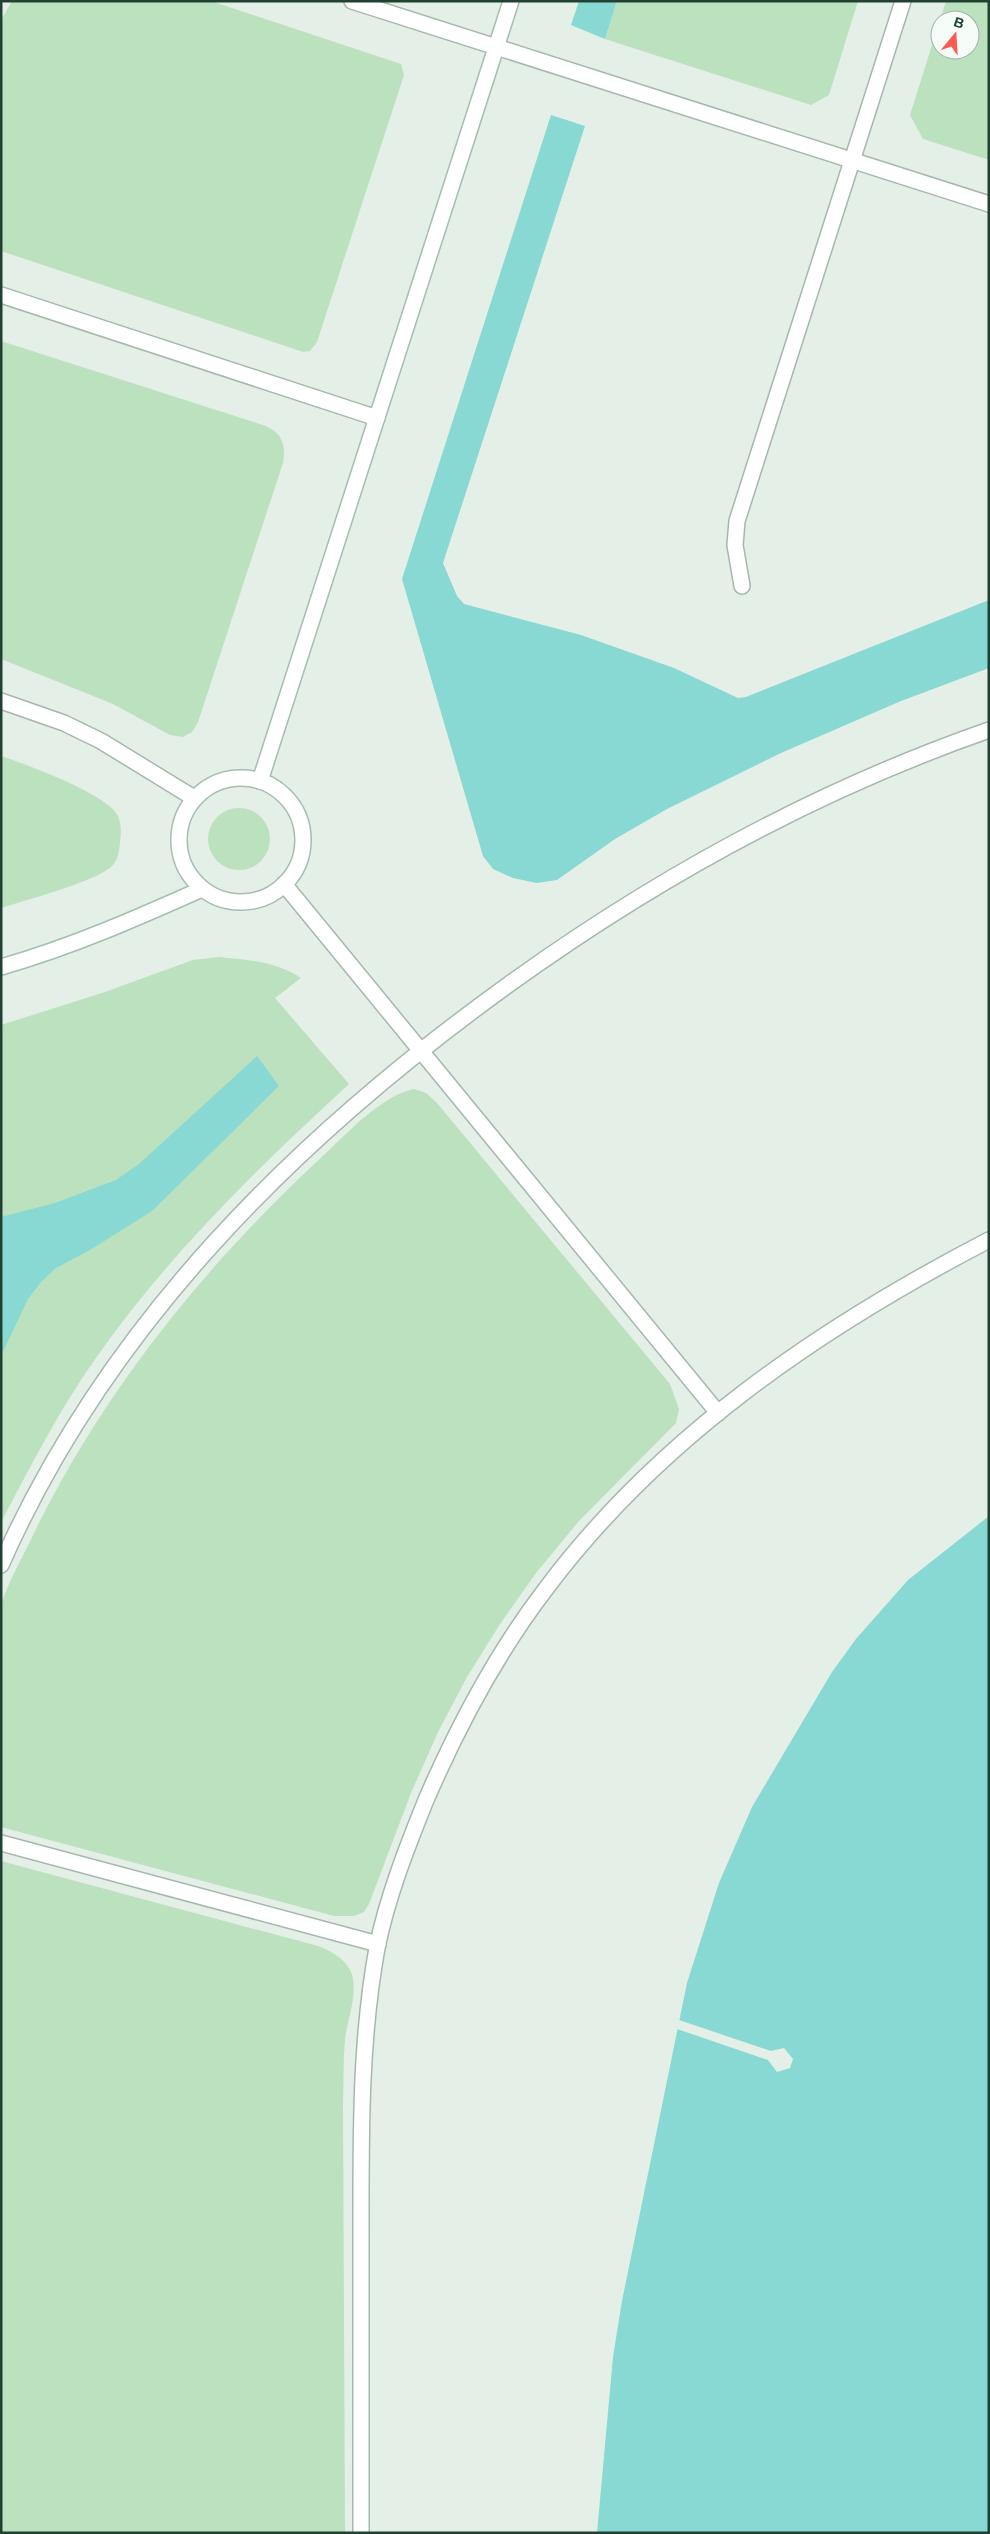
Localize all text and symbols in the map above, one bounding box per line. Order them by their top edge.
north arrow [930,10,980,60]
text: B [952,13,966,32]

